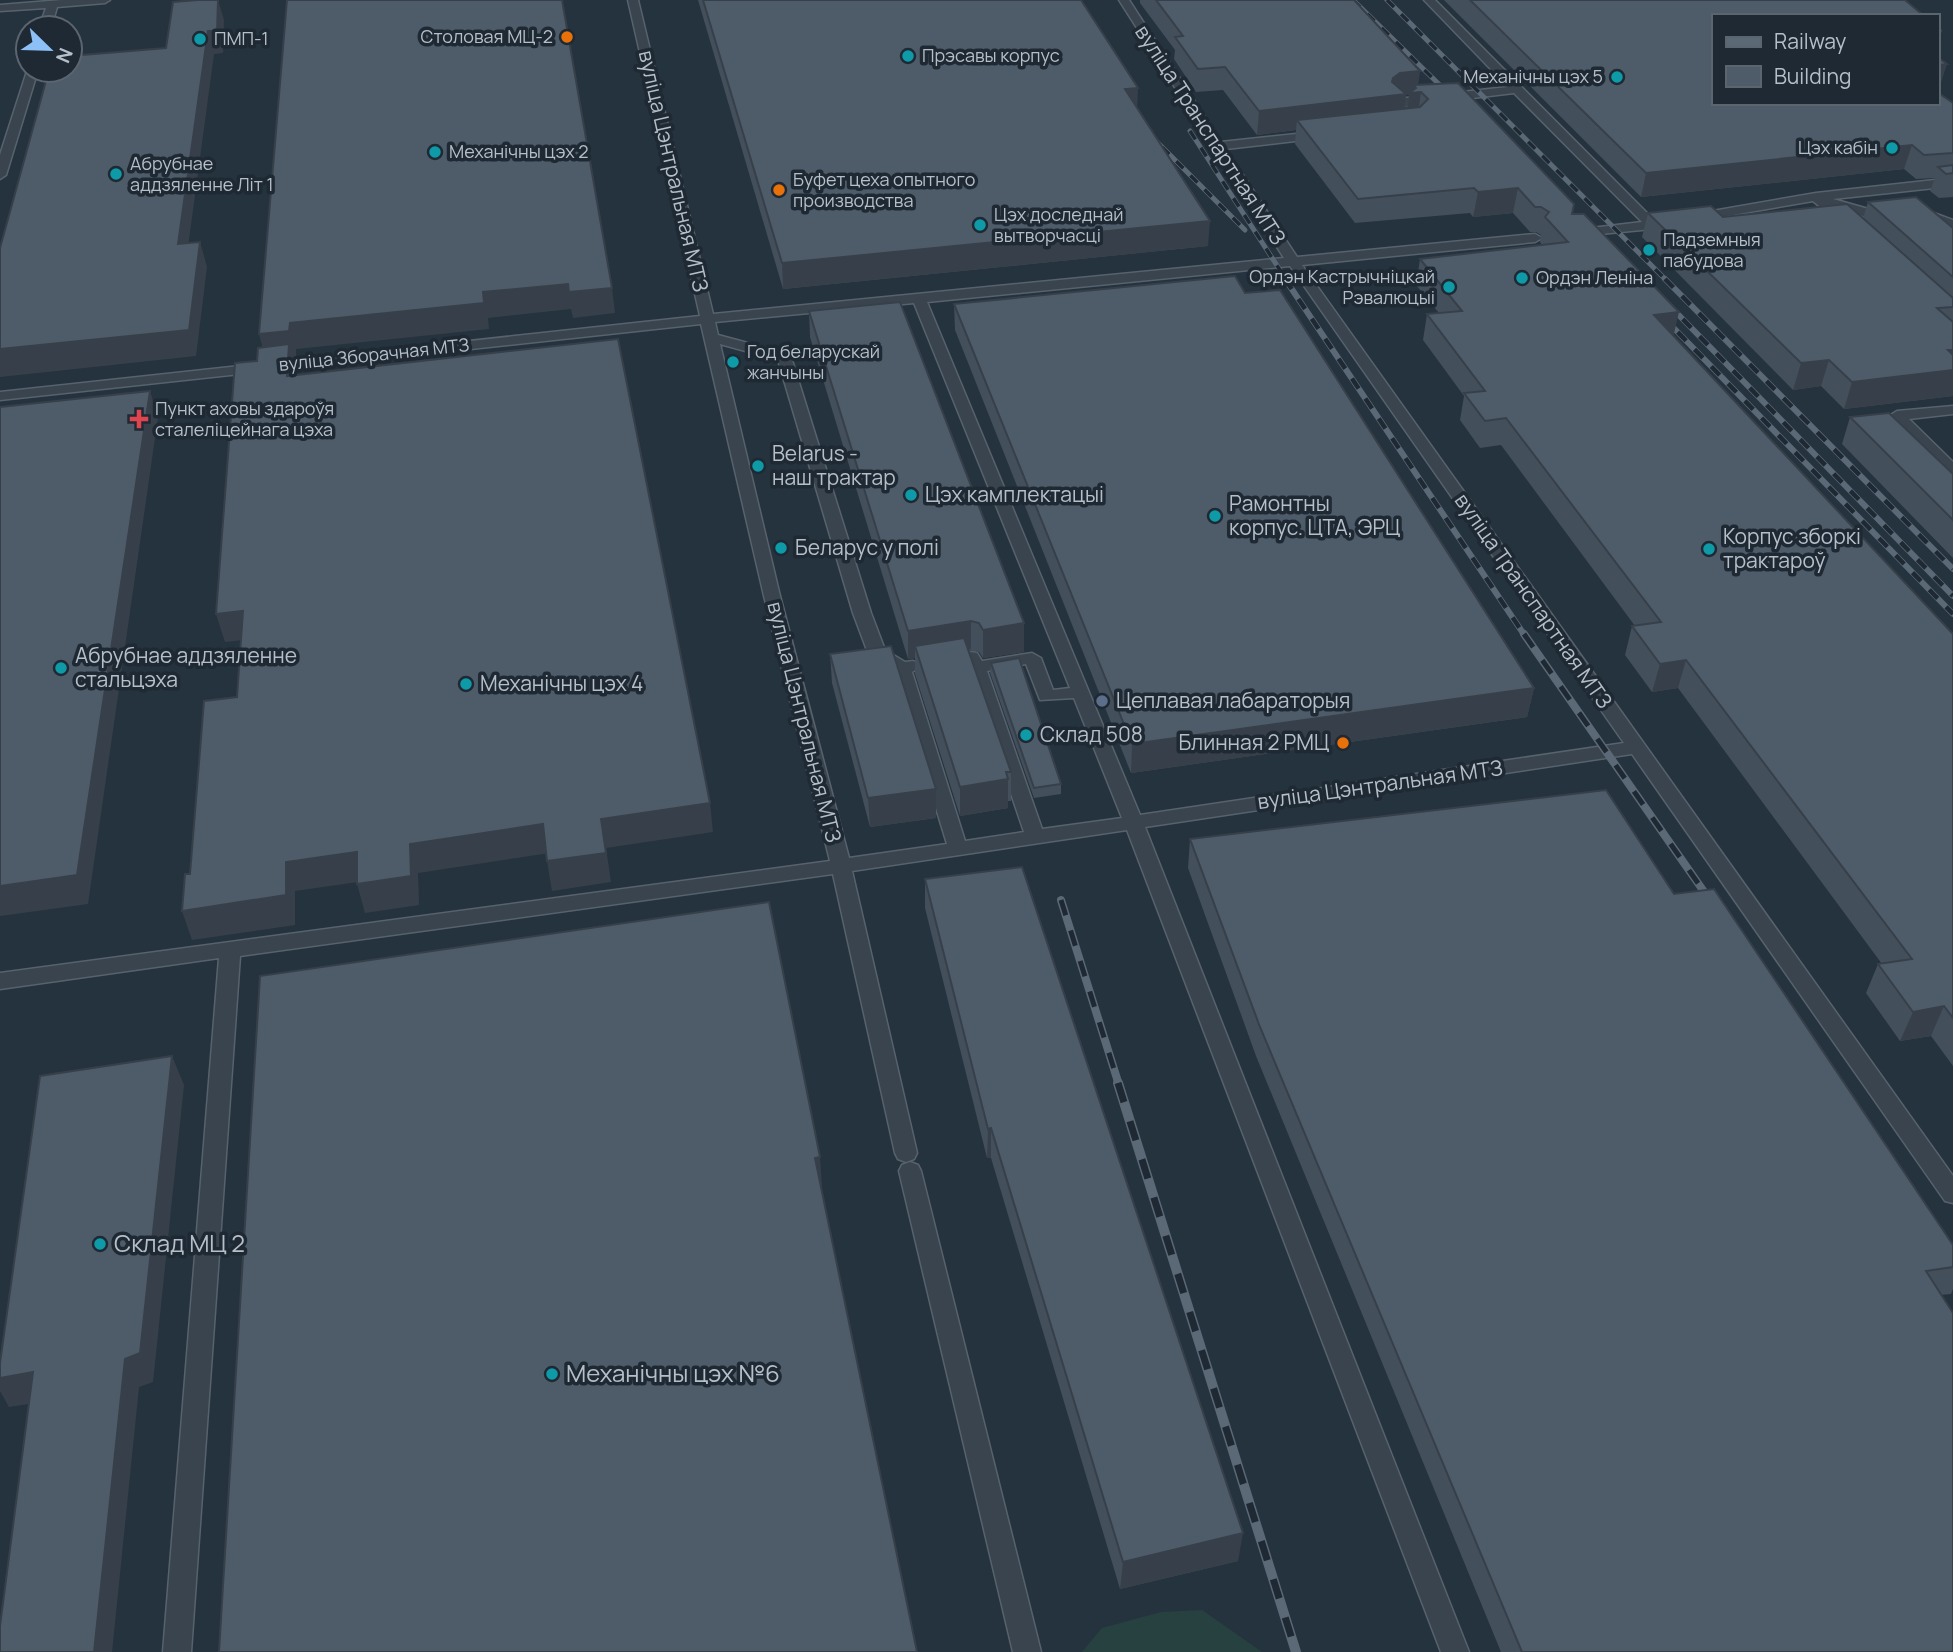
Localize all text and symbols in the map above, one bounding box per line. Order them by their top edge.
north arrow [14,14,84,84]
legend [1712,14,1939,105]
street label: вуліца Транспартная МТЗ [1129,19,1292,250]
place label: Столовая МЦ-2 [421,24,553,48]
place label: ПМП-1 [214,26,269,50]
text: Railway [1774,27,1846,55]
marker: Столовая МЦ-2 [559,29,575,45]
marker: ПМП-1 [192,31,208,47]
place label: Прэсавы корпус [922,43,1060,67]
text: N [50,44,79,67]
street label: вуліца Цэнтральная МТЗ [633,47,715,294]
marker: Прэсавы корпус [900,48,916,64]
text: Building [1774,62,1851,90]
place label: Механічны цэх 5 [1463,64,1603,88]
marker: Механічны цэх 5 [1609,69,1625,85]
place label: Цэх кабін [1798,135,1878,159]
place label: Механічны цэх 2 [449,139,589,163]
marker: Цэх кабін [1884,140,1900,156]
marker: Механічны цэх 2 [427,144,443,160]
place label: Абрубнае аддзяленне Літ 1 [130,151,273,196]
marker: Абрубнае аддзяленне Літ 1 [108,166,124,182]
place label: Буфет цеха опытного производства [793,167,975,212]
marker: Буфет цеха опытного производства [771,182,787,198]
place label: Цэх доследнай вытворчасці [994,202,1123,247]
marker: Цэх доследнай вытворчасці [972,217,988,233]
place label: Падземныя пабудова [1663,227,1761,272]
marker: Падземныя пабудова [1641,242,1657,258]
place label: Ордэн Кастрычніцкай Рэвалюцыі [1249,264,1435,309]
place label: Ордэн Леніна [1536,265,1653,289]
marker: Ордэн Леніна [1514,270,1530,286]
marker: Ордэн Кастрычніцкай Рэвалюцыі [1441,279,1457,295]
street label: вуліца Зборачная МТЗ [278,332,470,376]
place label: Год беларускай жанчыны [747,339,880,384]
marker: Год беларускай жанчыны [725,354,741,370]
place label: Пункт аховы здароўя сталеліцейнага цэха [155,396,334,441]
marker: Пункт аховы здароўя сталеліцейнага цэха [129,409,149,429]
place label: Belarus - наш трактар [772,439,896,491]
marker: Belarus - наш трактар [750,458,766,474]
place label: Цэх камплектацыі [925,480,1104,508]
marker: Цэх камплектацыі [903,487,919,503]
street label: вуліца Транспартная МТЗ [1449,487,1619,714]
place label: Рамонтны корпус. ЦТА, ЭРЦ [1229,489,1400,541]
marker: Рамонтны корпус. ЦТА, ЭРЦ [1207,508,1223,524]
place label: Корпус зборкі трактароў [1723,522,1861,574]
place label: Беларус у полі [795,533,939,561]
marker: Беларус у полі [773,540,789,556]
marker: Корпус зборкі трактароў [1701,541,1717,557]
street label: вуліца Цэнтральная МТЗ [761,598,848,845]
place label: Абрубнае аддзяленне стальцэха [75,641,297,693]
marker: Абрубнае аддзяленне стальцэха [53,660,69,676]
place label: Механічны цэх 4 [480,669,643,697]
marker: Механічны цэх 4 [458,676,474,692]
place label: Цеплавая лабараторыя [1116,686,1350,714]
marker: Цеплавая лабараторыя [1094,693,1110,709]
place label: Склад 508 [1040,720,1143,748]
marker: Склад 508 [1018,727,1034,743]
place label: Блинная 2 РМЦ [1178,728,1329,756]
marker: Блинная 2 РМЦ [1335,735,1351,751]
street label: вуліца Цэнтральная МТЗ [1256,753,1504,815]
place label: Склад МЦ 2 [114,1226,245,1259]
marker: Склад МЦ 2 [92,1236,108,1252]
place label: Механічны цэх №6 [566,1356,780,1389]
marker: Механічны цэх №6 [544,1366,560,1382]

